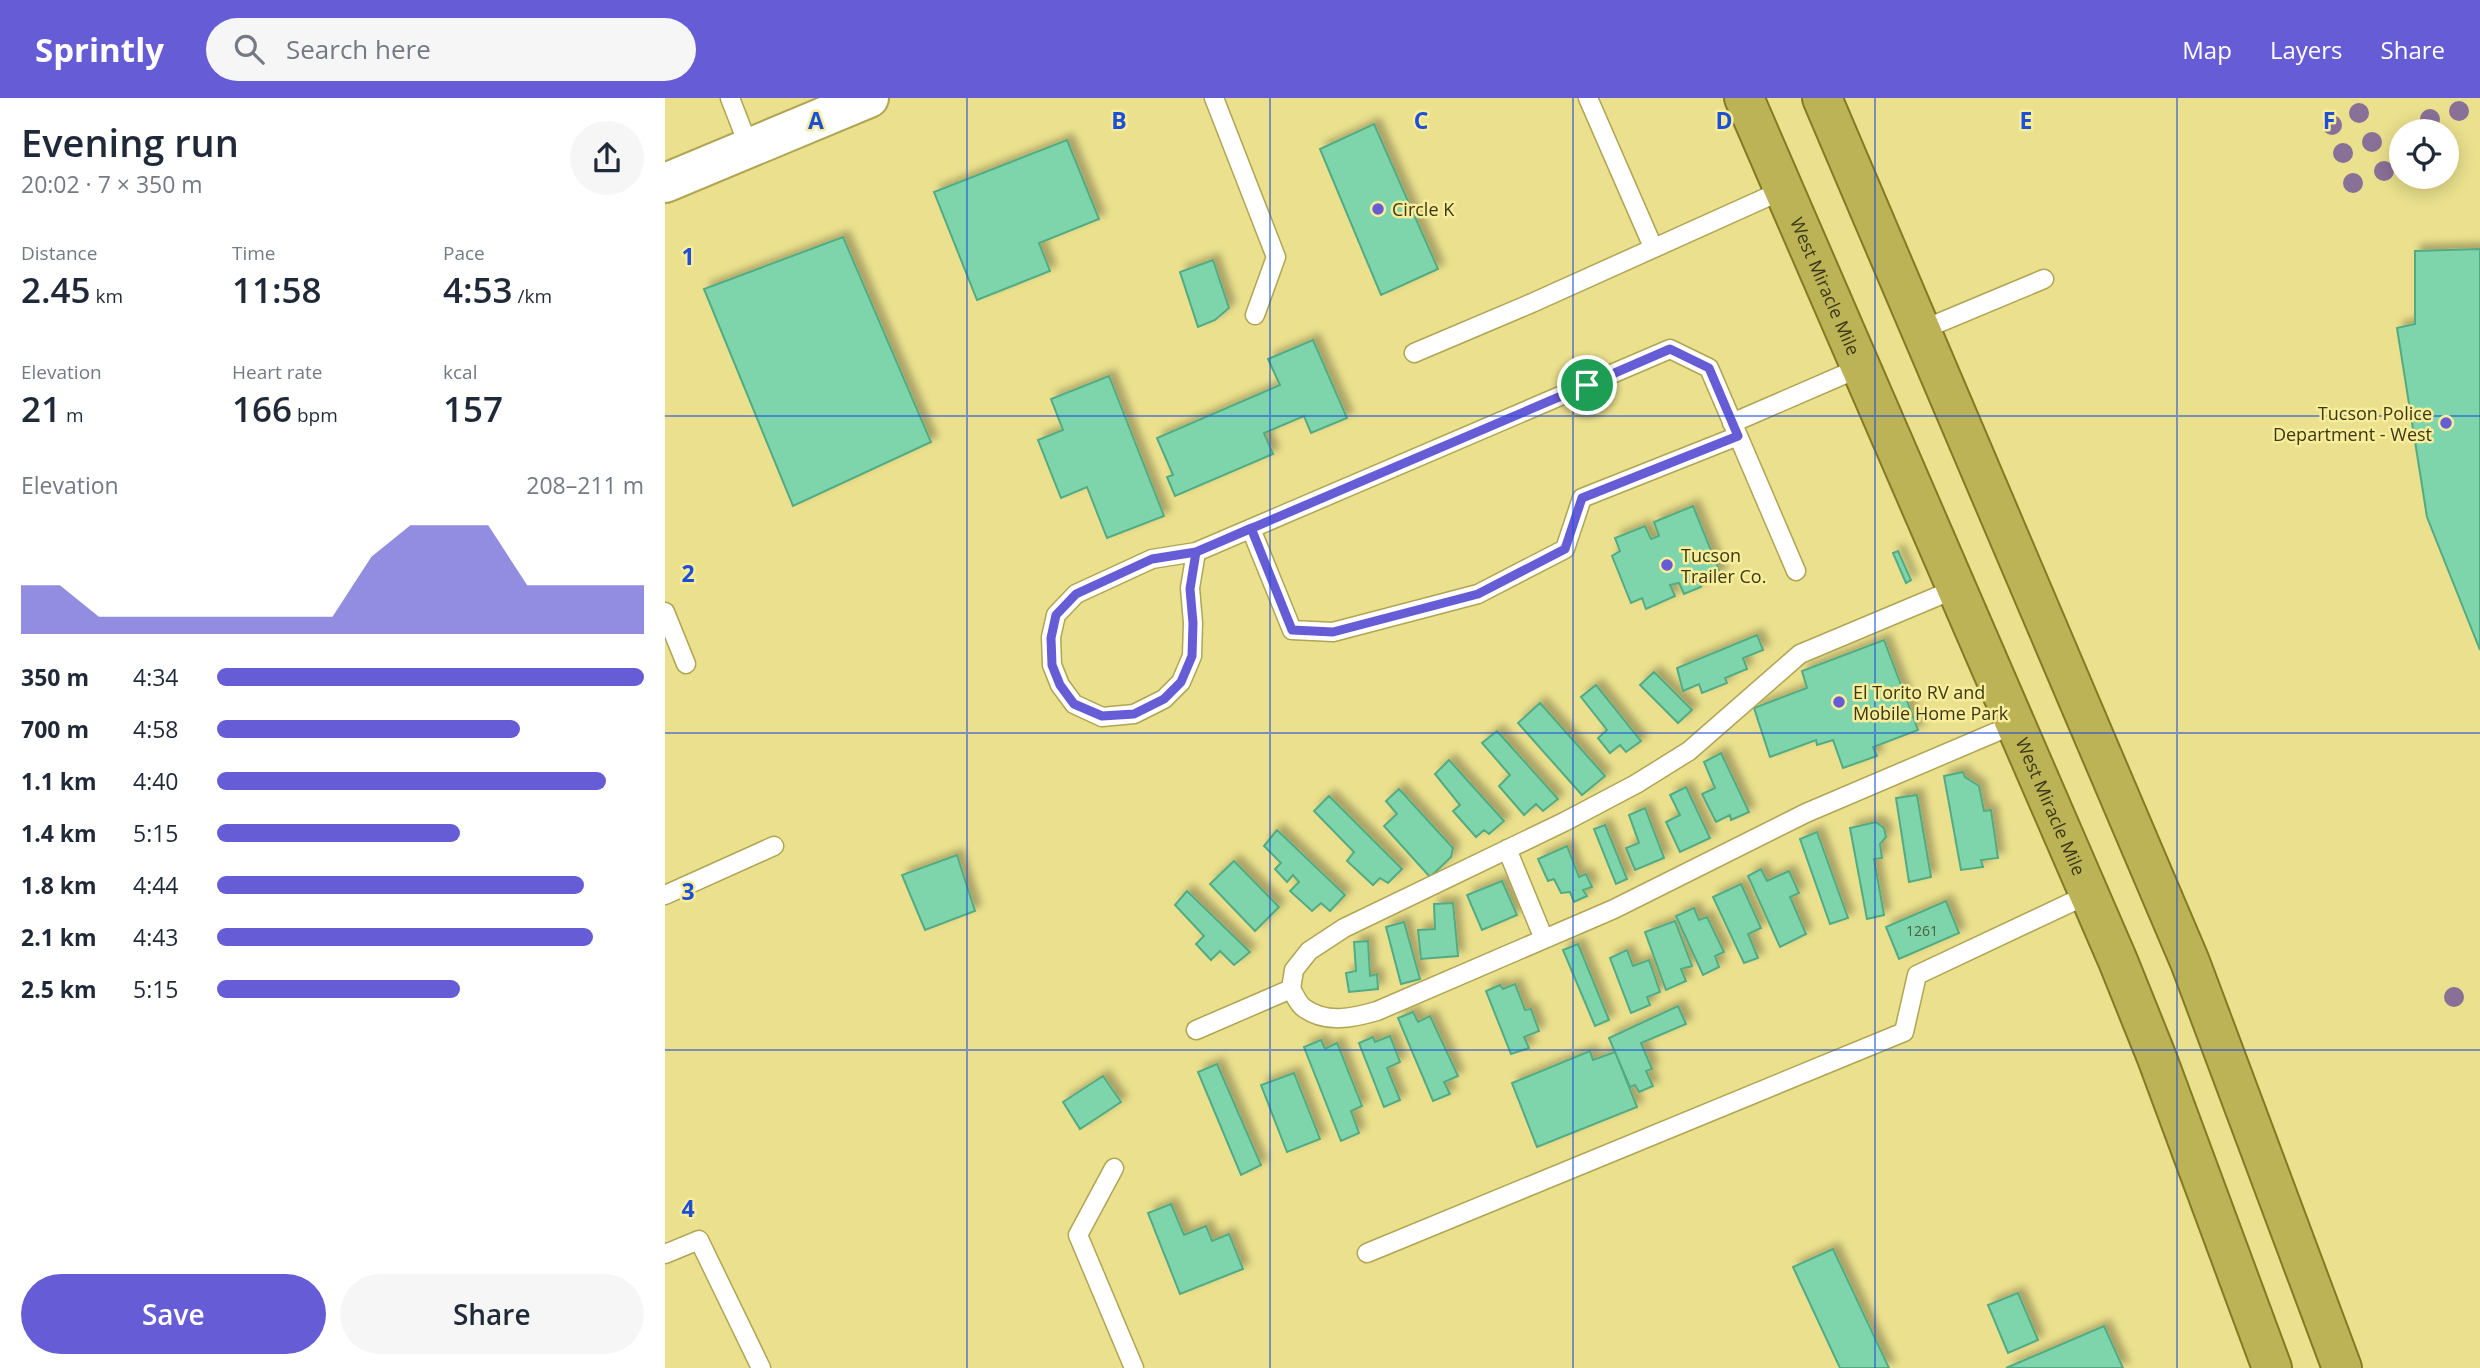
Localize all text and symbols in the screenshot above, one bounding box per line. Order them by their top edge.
search box [206,18,696,81]
text: Sprintly [35,27,164,72]
icon: search [230,30,268,68]
text: Search here [286,31,431,67]
text: Map [2182,33,2232,66]
text: Layers [2270,33,2343,66]
text: Share [2381,33,2445,66]
text: A [808,104,824,136]
text: B [1111,104,1127,136]
text: C [1414,104,1428,136]
text: D [1715,104,1733,136]
text: E [2020,104,2032,136]
text: F [2323,104,2335,136]
text: Evening run [21,116,239,168]
map controls [2389,119,2459,189]
button: locate [2389,119,2459,189]
button: share [570,121,644,195]
text: 20:02 · 7 × 350 m [21,168,203,200]
place label: Circle K [1392,197,1455,221]
marker: Circle K [1370,201,1386,217]
street label: West Miracle Mile [1785,213,1866,359]
text: Distance [21,240,97,266]
text: Time [232,240,276,266]
text: Pace [443,240,485,266]
text: 1 [681,240,695,272]
text: 2.45 [21,266,91,313]
text: 11:58 [232,266,322,313]
text: 4:53 [443,266,513,313]
text: km [91,283,123,309]
text: /km [513,283,552,309]
pin [1557,355,1617,415]
text: Elevation [21,359,102,385]
text: Heart rate [232,359,322,385]
text: kcal [443,359,477,385]
icon: arrive [1568,366,1606,404]
text: 21 [21,385,61,432]
text: 166 [232,385,292,432]
text: 157 [443,385,503,432]
place label: Tucson Police Department - West [2273,401,2432,446]
text: m [61,402,84,428]
text: bpm [292,402,338,428]
marker: Tucson Police Department - West [2438,415,2454,431]
text: Elevation [21,469,119,501]
text: 208–211 m [526,469,644,501]
place label: Tucson Trailer Co. [1681,543,1766,588]
text: 2 [681,557,695,589]
marker: Tucson Trailer Co. [1659,557,1675,573]
text: 350 m [21,661,89,693]
text: 4:34 [133,661,179,693]
place label: El Torito RV and Mobile Home Park [1853,680,2009,725]
marker: El Torito RV and Mobile Home Park [1831,694,1847,710]
text: 700 m [21,713,89,745]
text: 4:58 [133,713,179,745]
street label: West Miracle Mile [2011,734,2091,879]
text: 1.1 km [21,765,97,797]
text: 4:40 [133,765,179,797]
text: 1.4 km [21,817,97,849]
text: 5:15 [133,817,179,849]
text: 1.8 km [21,869,97,901]
text: 4:44 [133,869,179,901]
text: 3 [681,875,695,907]
text: 2.1 km [21,921,97,953]
text: 4:43 [133,921,179,953]
house number: 1261 [1906,921,1938,940]
text: 2.5 km [21,973,97,1005]
text: 5:15 [133,973,179,1005]
text: 4 [681,1192,695,1224]
button: Save [21,1274,326,1354]
button: Share [340,1274,644,1354]

